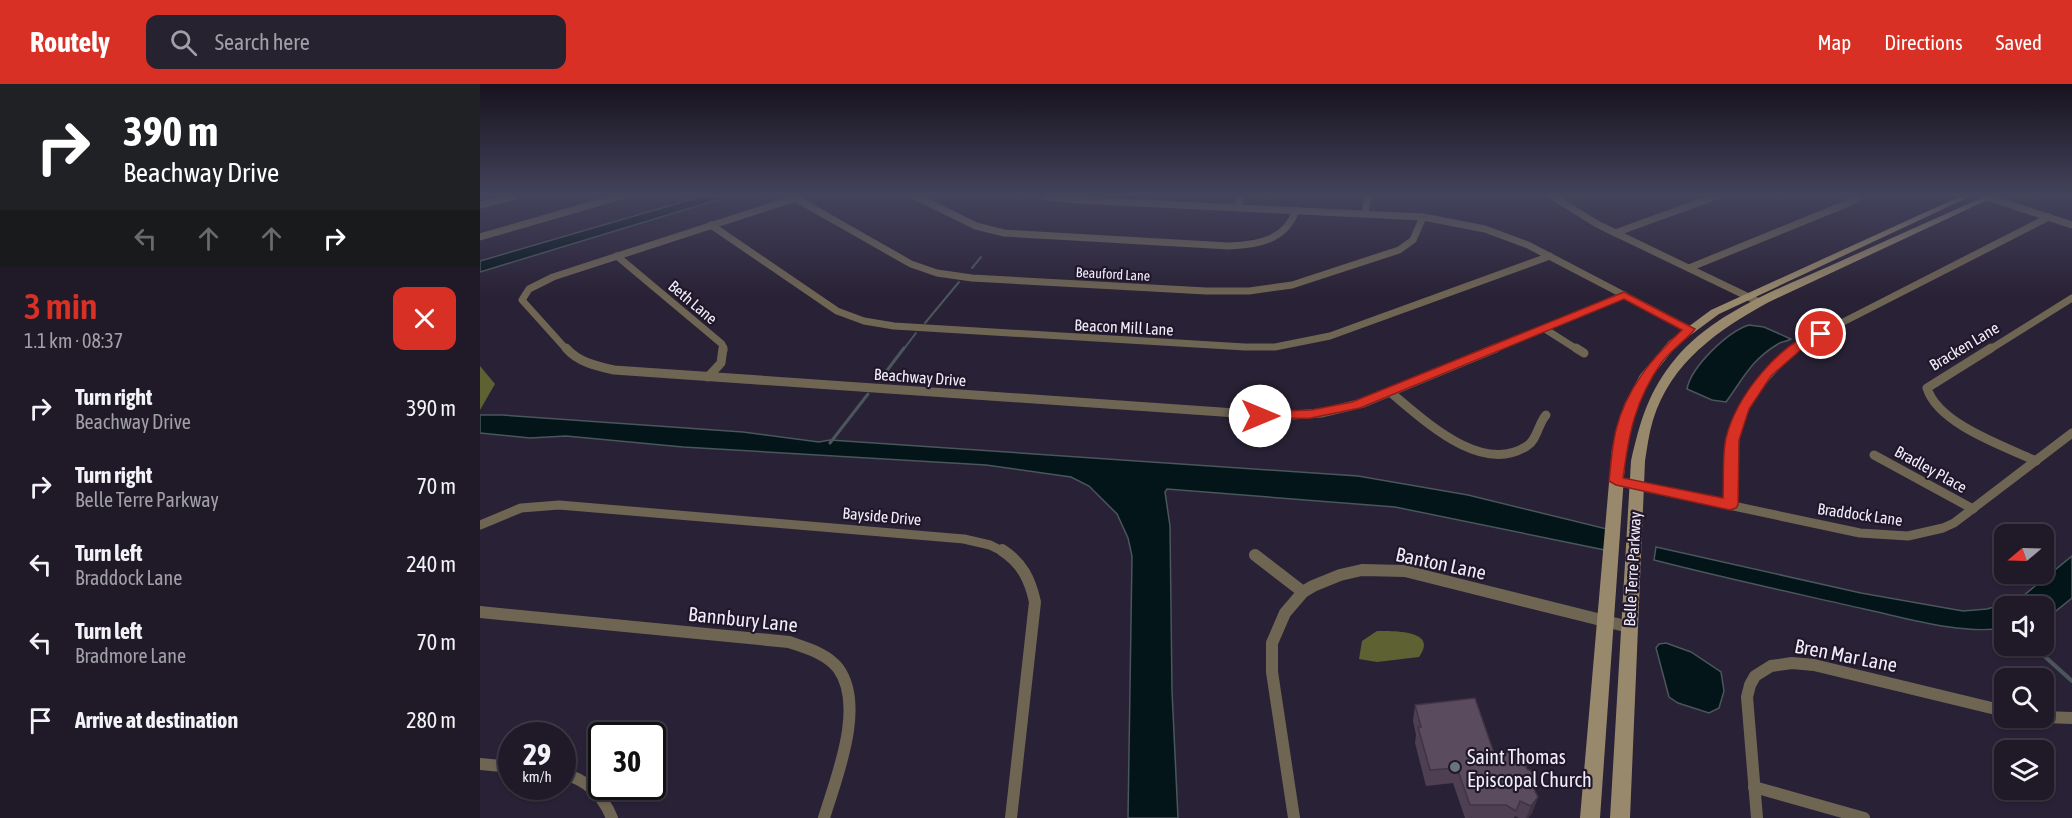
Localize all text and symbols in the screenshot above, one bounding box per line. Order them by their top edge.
search box [146,15,566,69]
text: Routely [30,26,110,58]
icon: search [167,26,200,59]
text: Search here [215,29,310,55]
text: Map [1817,30,1851,54]
text: Directions [1884,30,1963,54]
text: Saved [1996,30,2042,54]
text: 390 m [123,107,218,155]
icon: right [24,108,102,186]
text: Beachway Drive [123,157,279,188]
icon: left [129,222,162,255]
icon: ahead [192,222,225,255]
icon: ahead [255,222,288,255]
icon: right [318,222,351,255]
street label: Beauford Lane [1075,264,1151,284]
street label: Beth Lane [665,276,721,328]
text: 3 min [24,285,98,327]
button: close [393,287,456,350]
pin [1795,308,1846,359]
street label: Beacon Mill Lane [1074,315,1174,339]
icon: arrive [1804,317,1837,350]
street label: Bracken Lane [1926,318,2002,374]
text: 1.1 km · 08:37 [24,329,123,352]
street label: Beachway Drive [873,365,967,390]
text: Turn right [75,384,152,410]
position arrow [1228,384,1292,448]
icon: right [24,392,57,425]
text: 390 m [406,395,456,421]
text: Beachway Drive [75,410,191,433]
street label: Bradley Place [1891,442,1970,497]
text: Turn right [75,462,152,488]
icon: right [24,470,57,503]
text: 70 m [416,473,456,499]
text: Belle Terre Parkway [75,488,219,511]
street label: Braddock Lane [1816,499,1904,529]
street label: Bayside Drive [842,504,922,529]
street label: Belle Terre Parkway [1620,511,1645,627]
north arrow [1994,524,2054,584]
map controls [1994,524,2054,800]
text: Turn left [75,540,142,566]
street label: Banton Lane [1394,542,1488,584]
icon: left [24,548,57,581]
text: 240 m [406,551,456,577]
text: Braddock Lane [75,566,182,589]
button: sound [1994,596,2054,656]
street label: Bannbury Lane [687,602,799,636]
text: Turn left [75,618,142,644]
icon: left [24,626,57,659]
text: 70 m [416,629,456,655]
street label: Bren Mar Lane [1793,634,1899,676]
text: Bradmore Lane [75,644,186,667]
button: search [1994,668,2054,728]
icon: arrive [24,704,57,737]
text: Arrive at destination [75,707,238,733]
text: 280 m [406,707,456,733]
speed limit sign: 30 [588,722,666,800]
text: 29 [523,737,551,771]
button: layers [1994,740,2054,800]
place label: Saint Thomas Episcopal Church [1467,745,1592,791]
marker: Saint Thomas Episcopal Church [1448,760,1462,774]
text: km/h [522,768,552,785]

